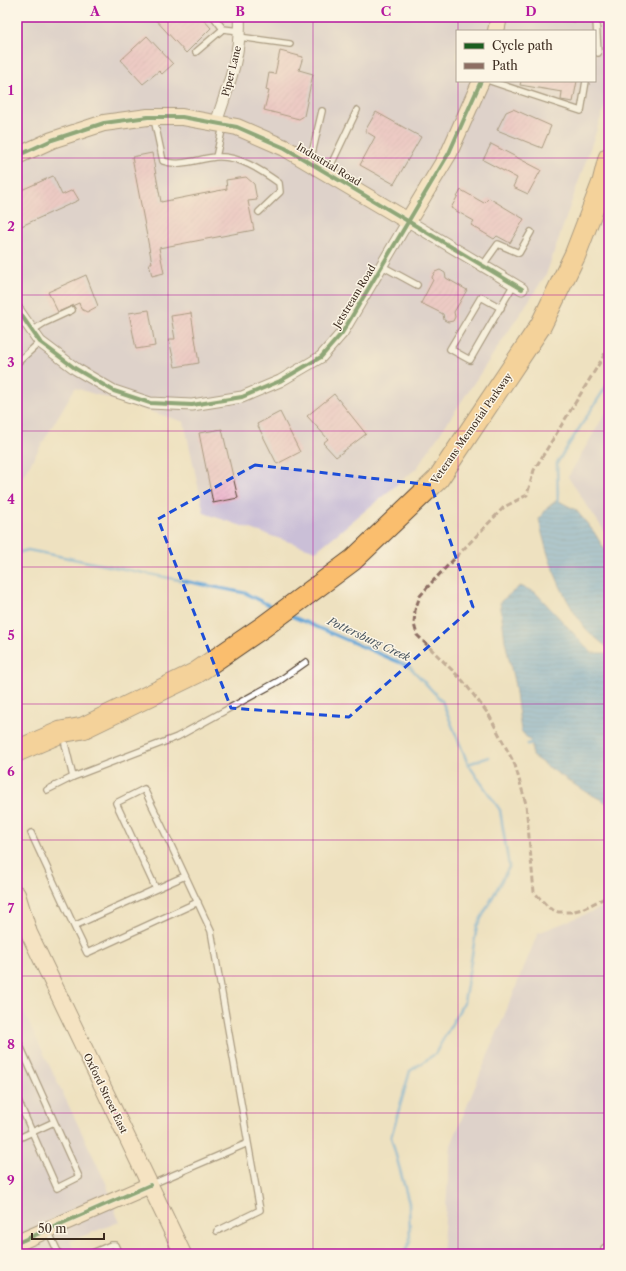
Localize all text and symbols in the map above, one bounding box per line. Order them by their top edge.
text: A [89,3,101,19]
text: B [235,3,245,19]
text: C [381,3,391,19]
text: D [525,3,537,19]
legend [456,30,596,82]
text: Cycle path [492,38,553,53]
street label: Piper Lane [219,44,244,98]
text: Path [492,58,518,73]
text: 1 [8,82,14,98]
street label: Industrial Road [294,140,363,189]
text: 2 [7,218,15,234]
street label: Jetstream Road [329,262,379,332]
text: 3 [7,354,15,370]
street label: Veterans Memorial Parkway [427,370,515,487]
text: 4 [7,491,15,507]
water label: Pottersburg Creek [325,613,413,664]
text: 5 [7,627,15,643]
text: 6 [7,763,15,779]
text: 7 [8,900,15,916]
text: 8 [7,1036,15,1052]
street label: Oxford Street East [81,1051,131,1136]
text: 9 [7,1172,15,1188]
scale bar [32,1215,104,1241]
text: 50 m [38,1221,67,1236]

